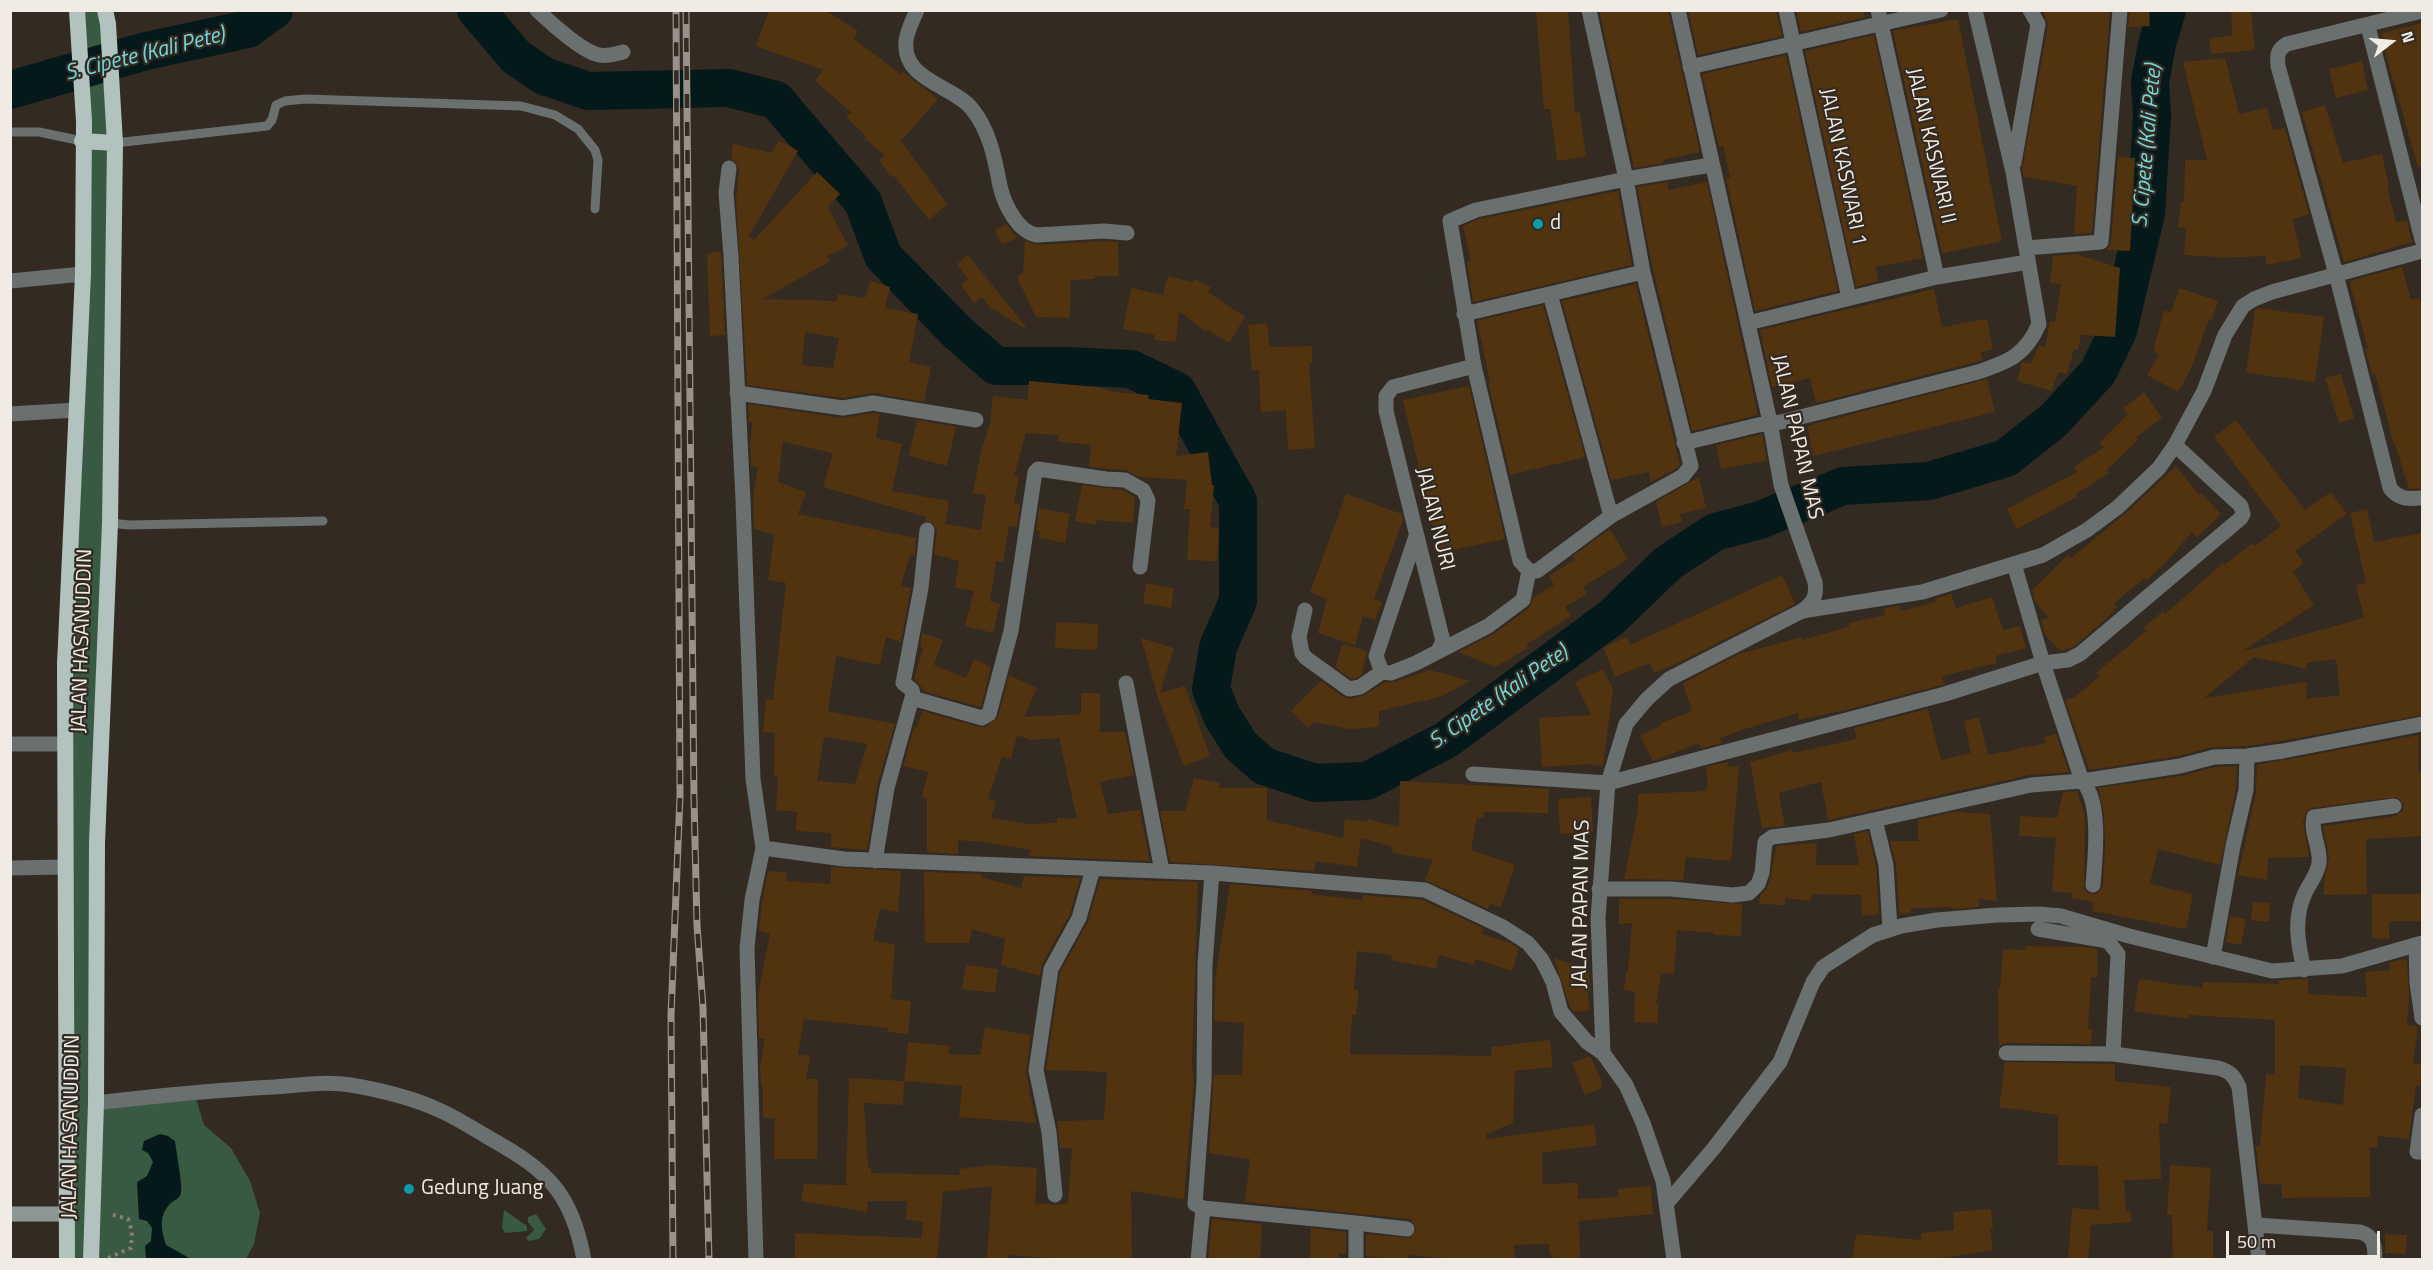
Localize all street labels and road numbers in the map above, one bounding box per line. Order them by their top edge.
street label: JALAN KASWARI II [1900,66,1960,226]
street label: JALAN KASWARI 1 [1813,86,1871,248]
street label: JALAN PAPAN MAS [1765,352,1827,522]
street label: JALAN NURI [1409,465,1459,573]
street label: JALAN HASANUDDIN [67,548,99,734]
street label: JALAN PAPAN MAS [1568,819,1596,989]
street label: JALAN HASANUDDIN [58,1035,86,1219]

